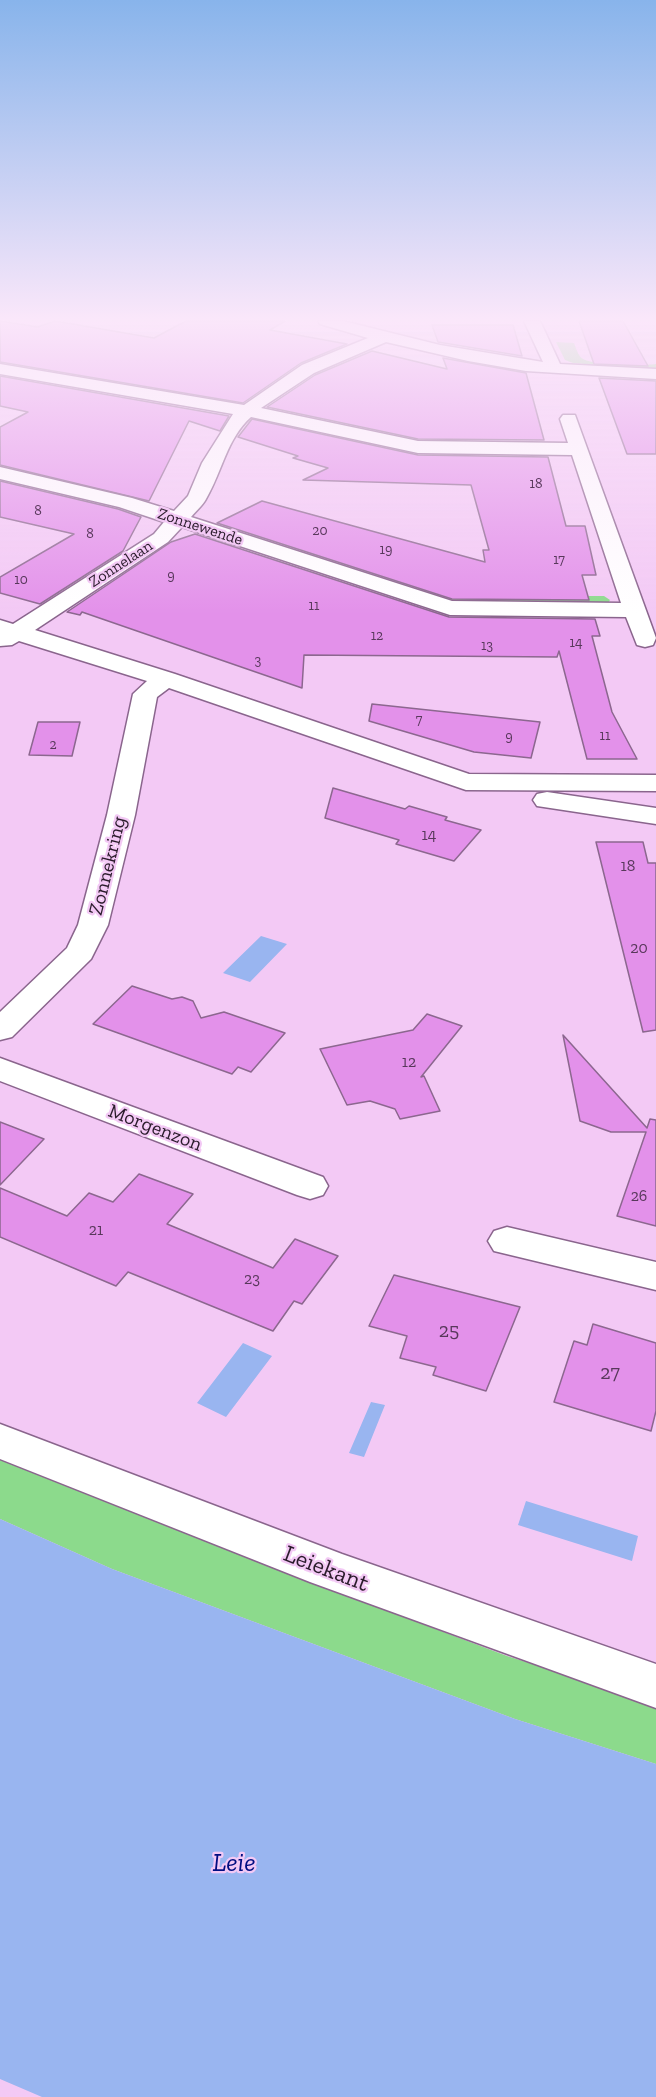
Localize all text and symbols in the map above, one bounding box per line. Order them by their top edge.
house number: 18 [530,476,542,492]
house number: 8 [34,503,42,519]
street label: Zonnewende [155,504,245,550]
house number: 20 [312,523,328,539]
house number: 8 [86,526,94,542]
street label: Zonnelaan [86,536,156,592]
house number: 19 [380,542,392,558]
house number: 17 [553,552,565,568]
house number: 9 [167,568,175,584]
house number: 10 [14,572,28,588]
house number: 11 [309,598,319,614]
house number: 12 [371,628,383,644]
house number: 14 [570,635,582,651]
house number: 13 [481,638,493,654]
house number: 3 [255,653,261,669]
house number: 7 [416,712,422,728]
house number: 11 [600,728,610,744]
house number: 9 [505,729,513,745]
house number: 2 [49,737,57,753]
street label: Zonnekring [84,814,132,918]
house number: 14 [422,825,436,845]
house number: 18 [621,856,635,876]
house number: 20 [630,938,648,958]
house number: 12 [402,1052,416,1072]
street label: Morgenzon [105,1099,205,1157]
house number: 26 [631,1186,647,1206]
house number: 21 [89,1220,103,1240]
house number: 23 [244,1269,260,1289]
house number: 25 [439,1319,459,1343]
house number: 27 [600,1361,620,1385]
street label: Leiekant [279,1540,373,1598]
water label: Leie [212,1848,256,1880]

